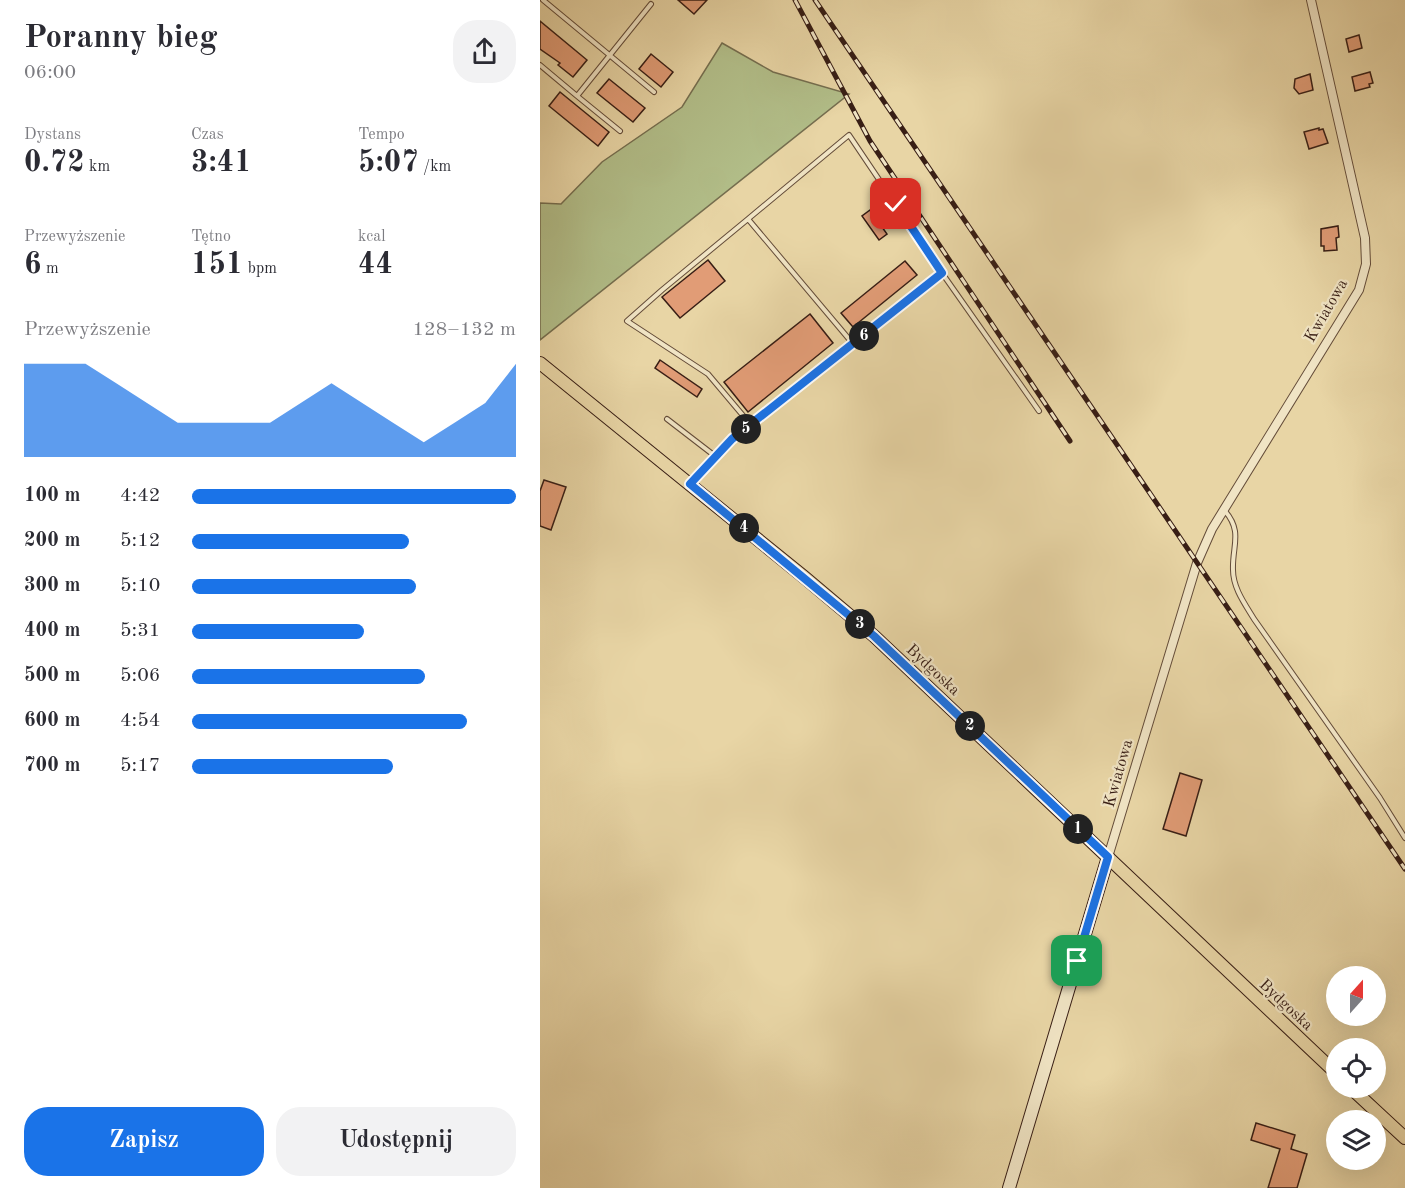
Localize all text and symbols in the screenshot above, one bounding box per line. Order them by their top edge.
button: share [453,20,516,83]
text: Poranny bieg [24,22,217,55]
text: 06:00 [24,63,76,83]
text: Dystans [24,127,81,143]
text: Czas [191,127,224,143]
text: Tempo [358,127,405,143]
text: 0.72 [24,148,85,178]
text: 3:41 [191,148,252,178]
text: 5:07 [358,148,419,178]
text: km [85,159,110,175]
text: /km [419,159,451,175]
pin [870,178,921,229]
icon: check [879,187,912,220]
text: Przewyższenie [24,229,125,245]
text: Tętno [191,229,231,245]
text: kcal [358,229,386,245]
text: 6 [24,250,41,280]
text: 151 [191,250,243,280]
text: 44 [358,250,393,280]
text: m [41,261,59,277]
text: bpm [243,261,277,277]
street label: Kwiatowa [1302,277,1351,345]
text: Przewyższenie [24,320,151,340]
text: 128–132 m [413,320,516,340]
pin: 6 [849,321,879,351]
text: 6 [859,328,869,344]
pin: 5 [731,414,761,444]
text: 5 [741,421,751,437]
text: 100 m [24,486,80,506]
text: 4:42 [120,486,160,506]
pin: 4 [729,513,759,543]
text: 4 [739,520,749,536]
text: 200 m [24,531,80,551]
text: 5:12 [120,531,160,551]
text: 300 m [24,576,80,596]
text: 5:10 [120,576,160,596]
pin: 3 [845,609,875,639]
text: 3 [855,616,865,632]
text: 400 m [24,621,80,641]
text: 5:31 [120,621,160,641]
street label: Bydgoska [903,642,963,699]
text: 500 m [24,666,80,686]
text: 5:06 [120,666,160,686]
text: 600 m [24,711,80,731]
text: 4:54 [120,711,160,731]
pin: 2 [955,711,985,741]
text: 2 [965,718,975,734]
street label: Kwiatowa [1102,738,1136,809]
text: 700 m [24,756,80,776]
text: 5:17 [120,756,160,776]
pin: 1 [1063,814,1093,844]
text: 1 [1073,821,1083,837]
pin [1051,935,1102,986]
icon: arrive [1060,944,1093,977]
north arrow [1326,966,1386,1026]
map controls [1326,966,1386,1170]
street label: Bydgoska [1256,977,1316,1034]
button: locate [1326,1038,1386,1098]
button: Zapisz [24,1107,264,1176]
button: Udostępnij [276,1107,516,1176]
button: layers [1326,1110,1386,1170]

